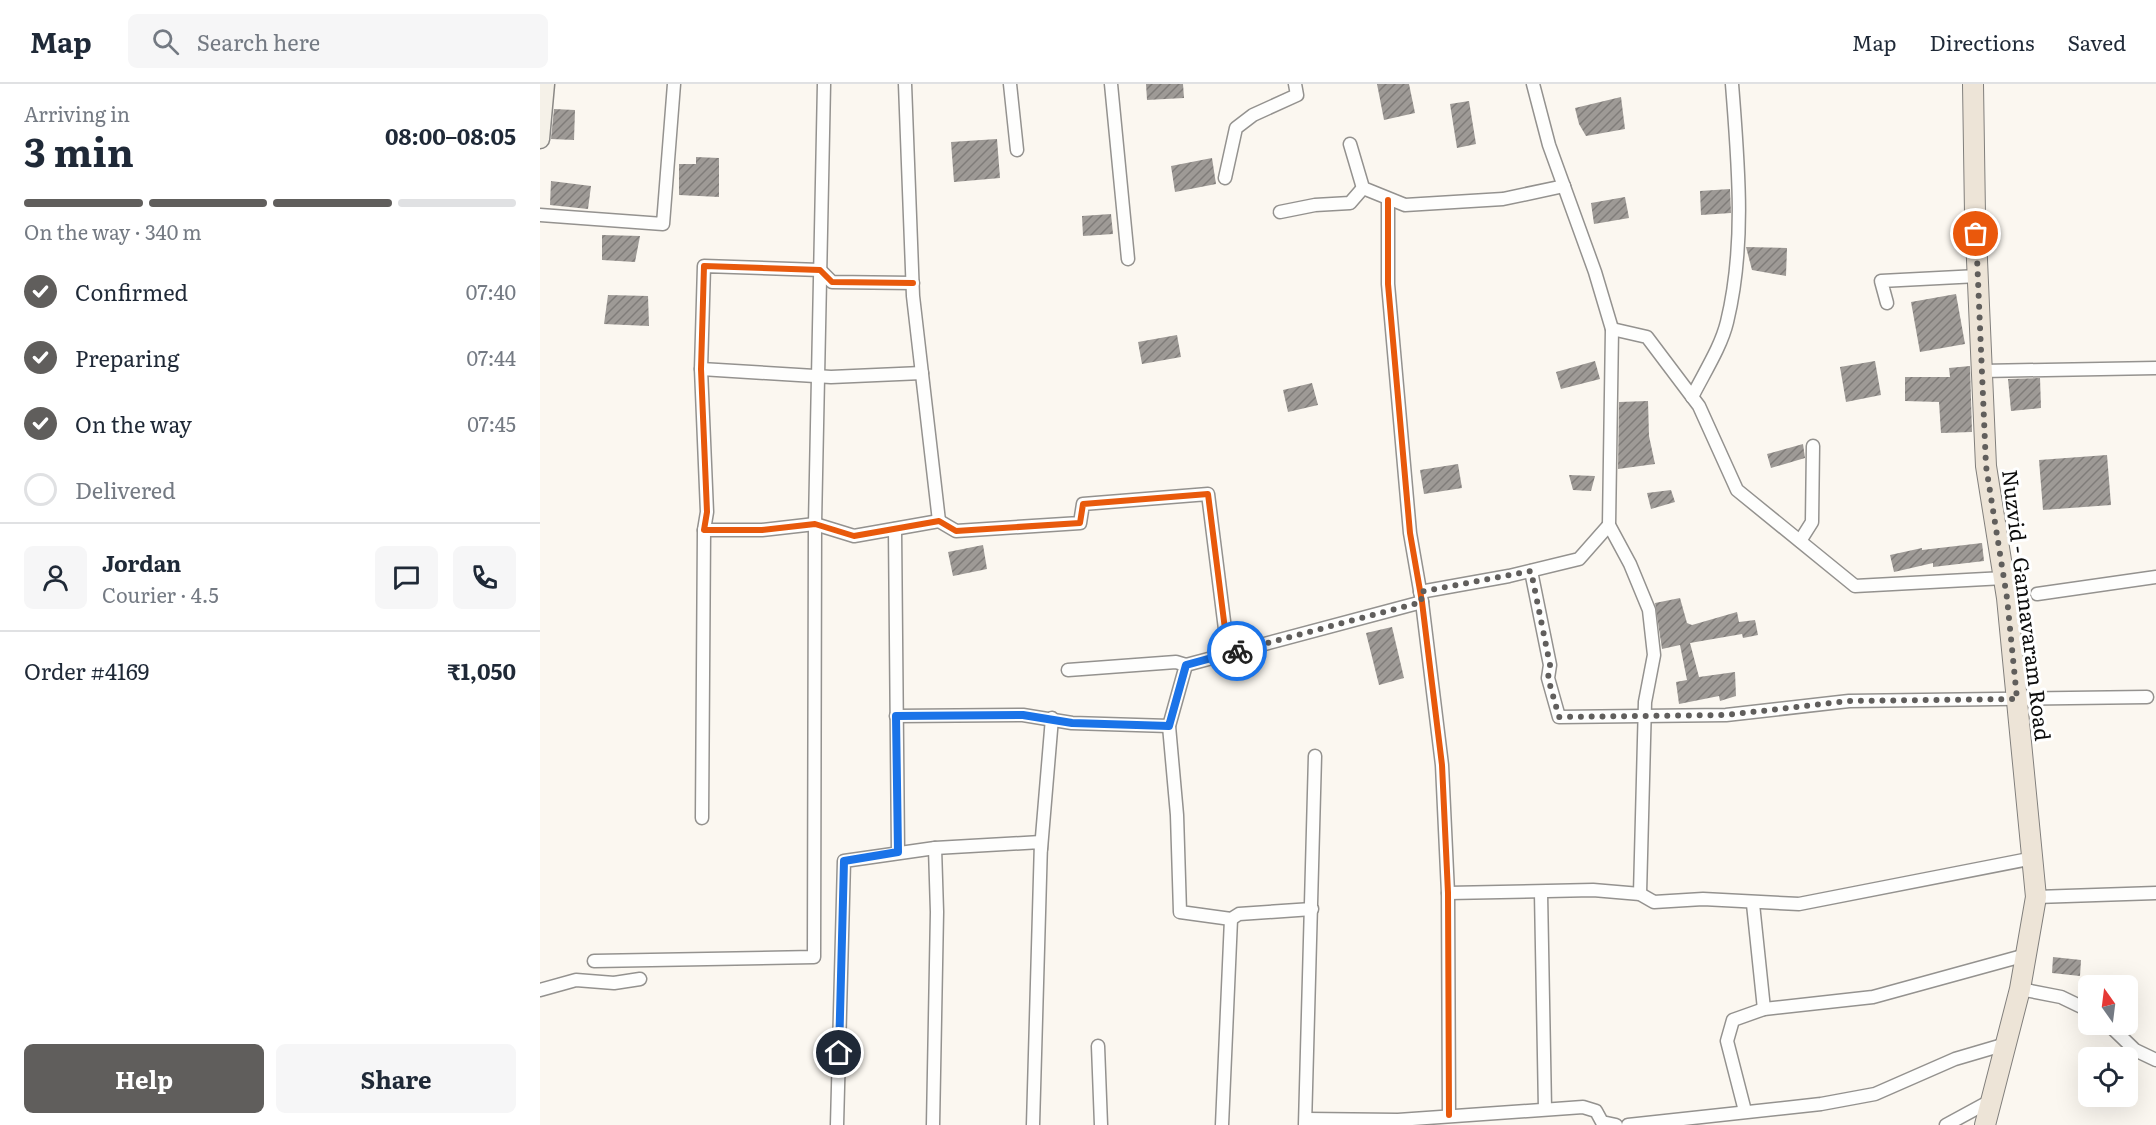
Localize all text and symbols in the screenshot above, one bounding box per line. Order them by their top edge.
search box [128,14,548,68]
text: Map [30,20,92,62]
icon: search [149,25,182,58]
text: Search here [197,25,320,58]
text: Map [1852,26,1897,57]
text: Directions [1930,26,2035,57]
text: Saved [2068,26,2126,57]
text: Arriving in [24,98,130,128]
text: 08:00–08:05 [385,119,516,152]
text: 3 min [24,121,134,179]
pin [1950,208,2001,259]
text: On the way · 340 m [24,216,202,246]
icon: bag [1959,217,1992,250]
icon: check [24,275,57,308]
text: Confirmed [75,275,188,308]
text: 07:40 [466,276,516,306]
icon: check [24,341,57,374]
text: Preparing [75,341,179,374]
text: 07:44 [466,342,516,372]
icon: check [24,407,57,440]
text: On the way [75,407,192,440]
text: 07:45 [467,408,516,438]
street label: Nuzvid - Gannavaram Road [1996,468,2060,743]
text: Delivered [75,473,176,506]
button: person [24,546,87,609]
text: Jordan [102,546,181,579]
button: chat [375,546,438,609]
button: phone [453,546,516,609]
text: Courier · 4.5 [102,579,219,609]
courier [1207,621,1267,681]
icon: bike [1221,635,1254,668]
text: Order #4169 [24,654,149,687]
text: ₹1,050 [447,654,516,687]
north arrow [2078,975,2138,1035]
map controls [2078,975,2138,1107]
pin [813,1027,864,1078]
icon: home [822,1036,855,1069]
button: Help [24,1044,264,1113]
button: Share [276,1044,516,1113]
button: locate [2078,1047,2138,1107]

